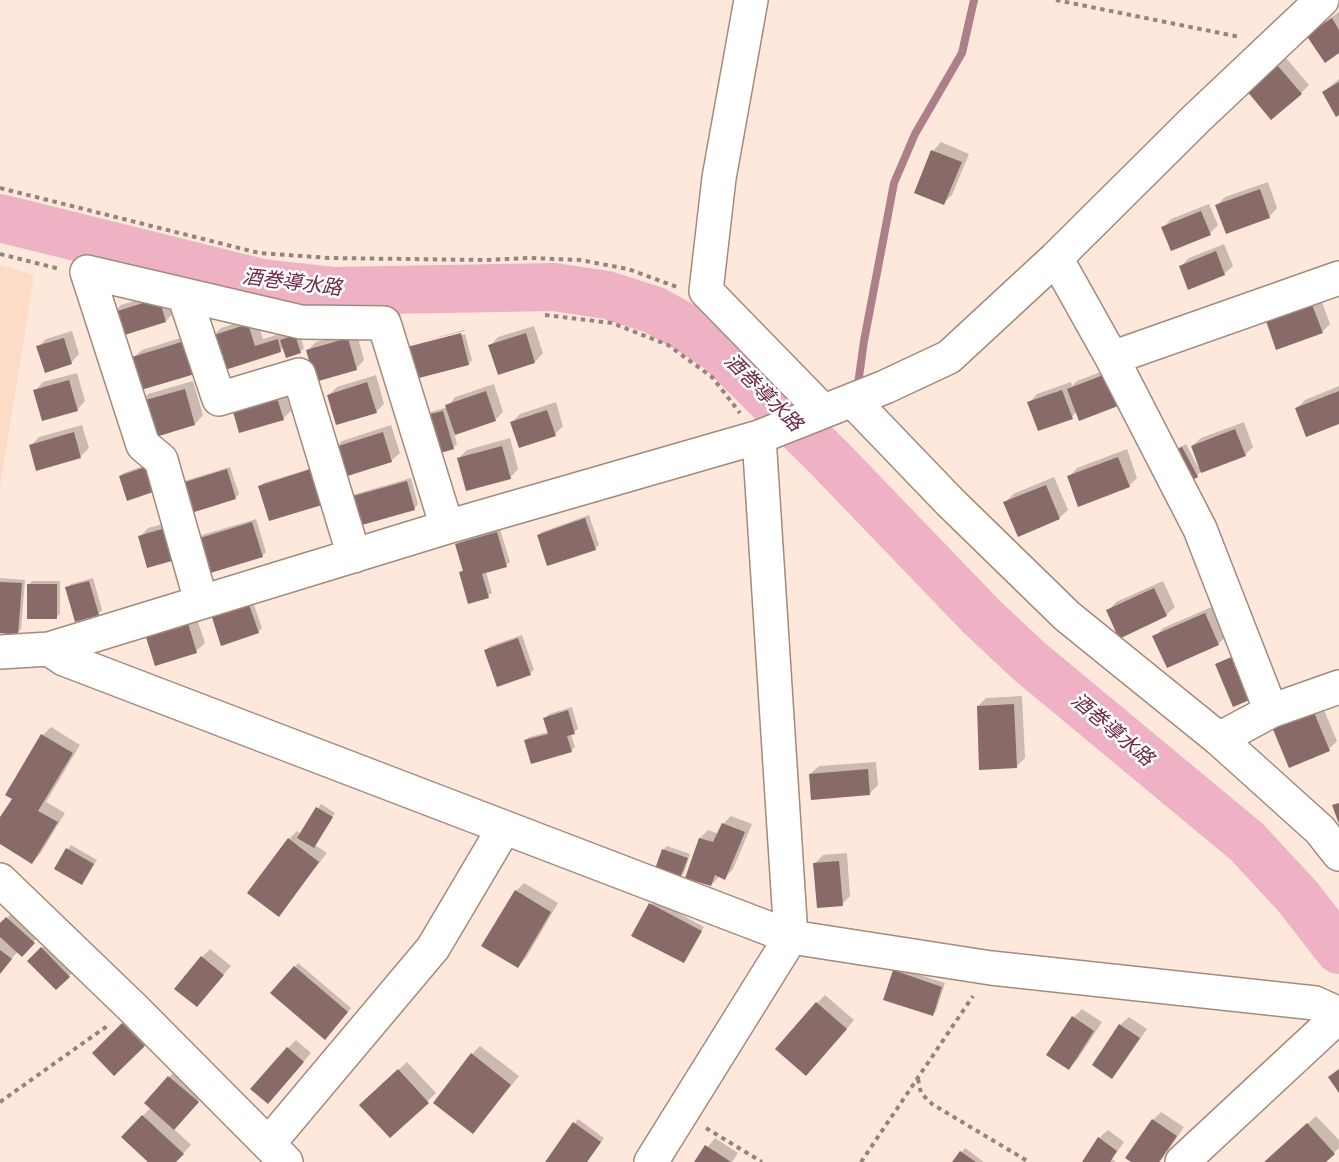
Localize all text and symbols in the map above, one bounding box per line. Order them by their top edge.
water label: 酒巻導水路 [241,265,343,301]
water label: 酒巻導水路 [719,349,807,437]
water label: 酒巻導水路 [1066,689,1158,771]

